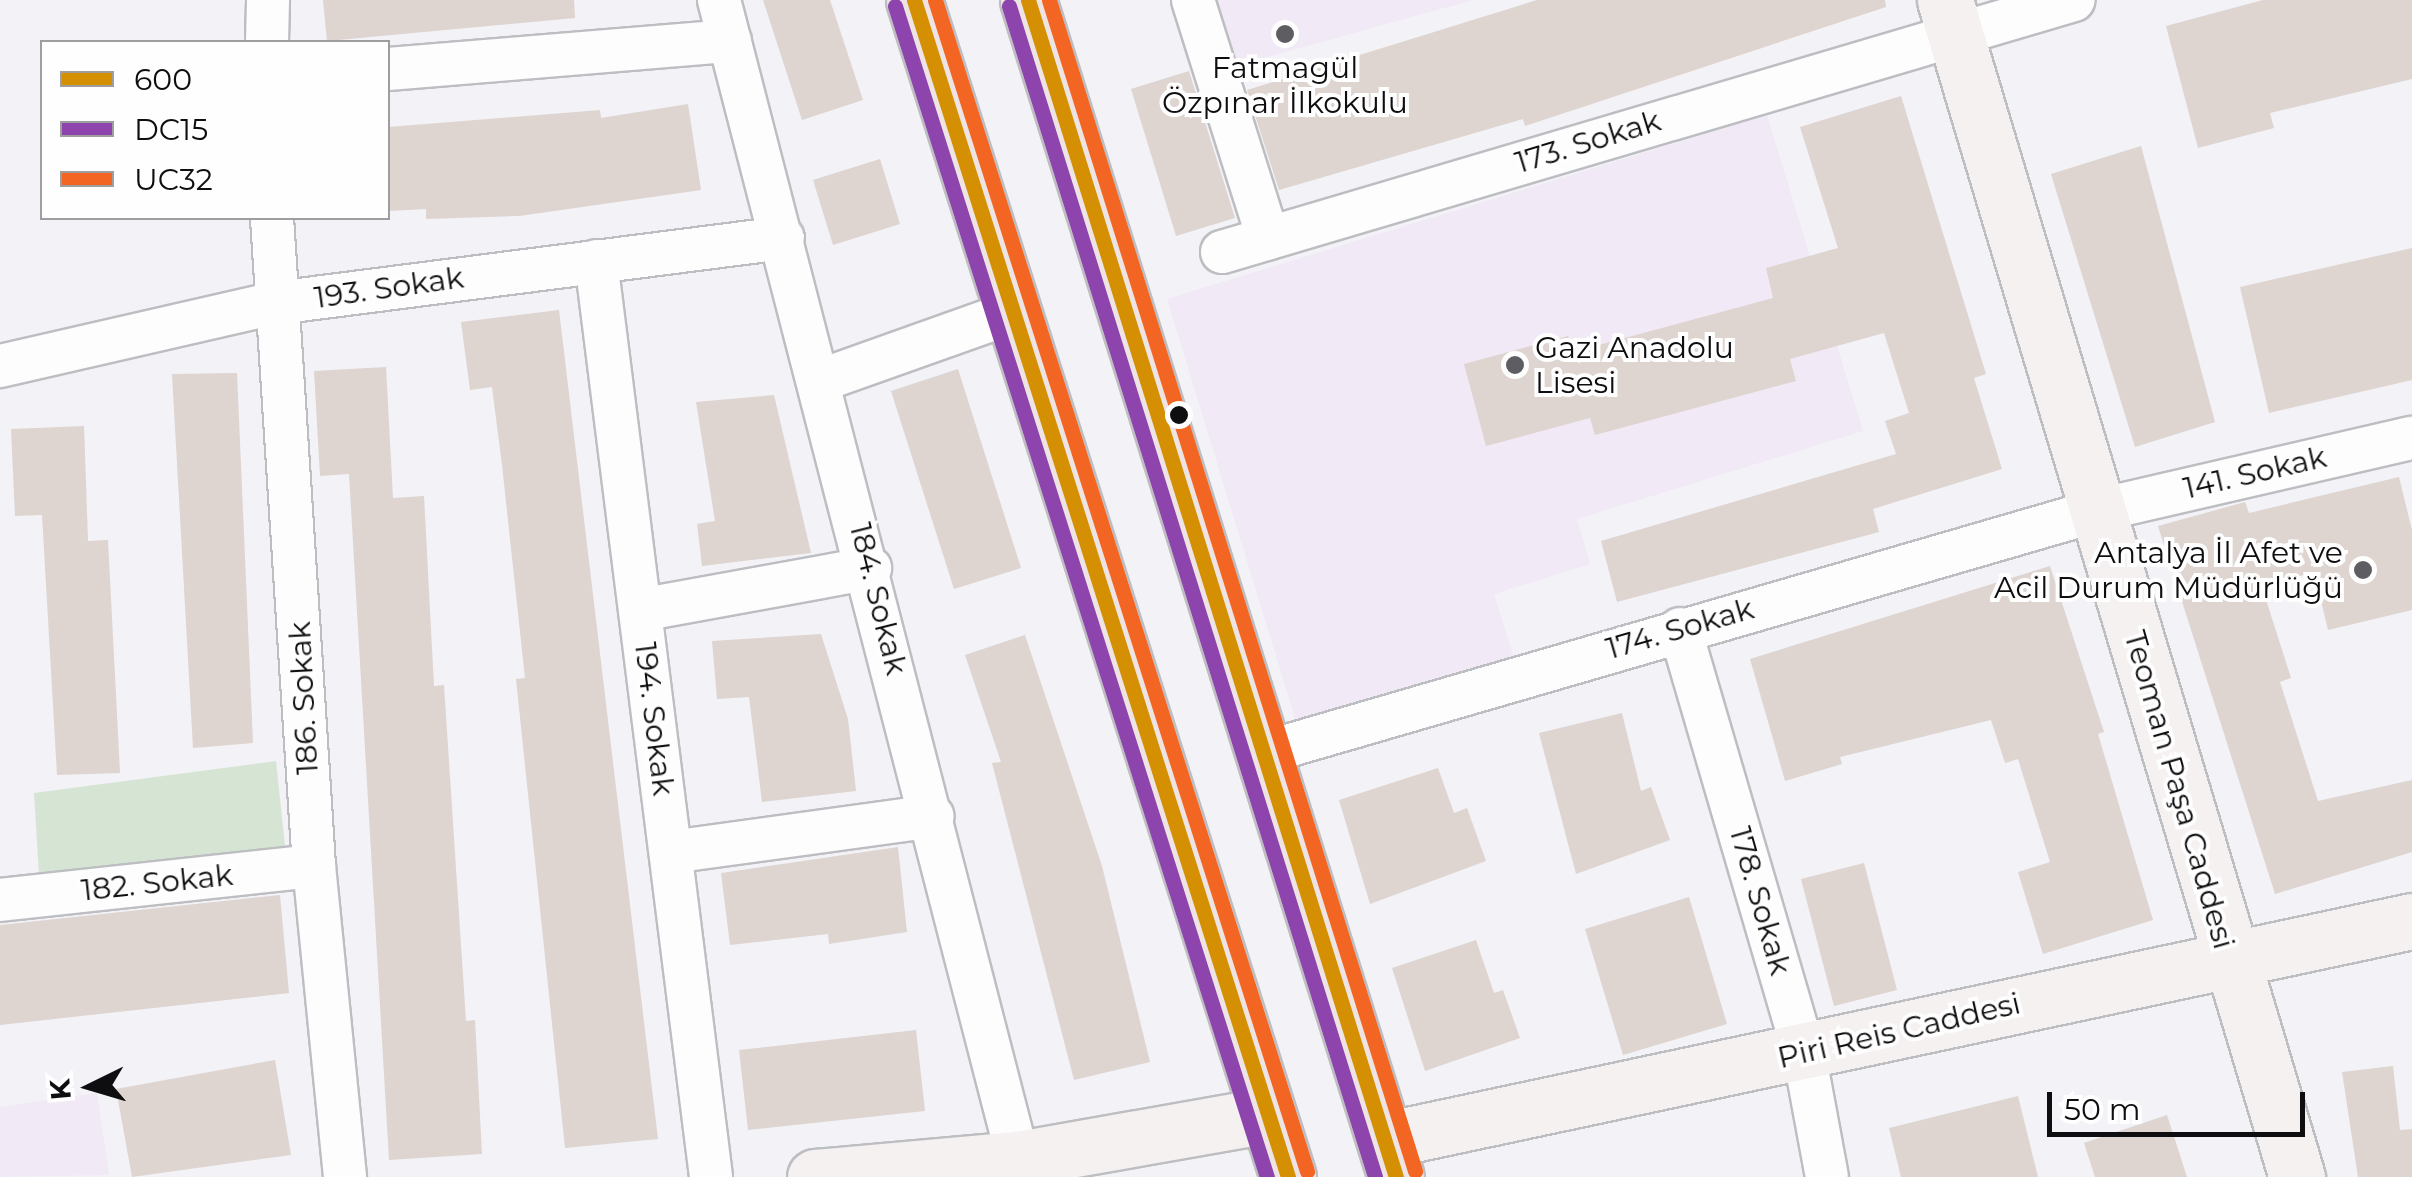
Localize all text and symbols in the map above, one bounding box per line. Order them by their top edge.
marker: Fatmagül Özpınar İlkokulu [1274,23,1296,45]
legend [40,40,390,220]
place label: Fatmagül Özpınar İlkokulu [1162,50,1408,120]
text: 600 [134,61,192,98]
street label: 173. Sokak [1511,103,1665,181]
text: DC15 [134,111,208,148]
text: UC32 [134,161,213,198]
street label: 193. Sokak [312,260,466,316]
place label: Gazi Anadolu Lisesi [1535,330,1734,400]
marker: Gazi Anadolu Lisesi [1504,354,1526,376]
unlabelled marker [1169,405,1189,425]
street label: 141. Sokak [2180,439,2330,507]
street label: 184. Sokak [842,519,914,679]
place label: Antalya İl Afet ve Acil Durum Müdürlüğü [1994,535,2343,606]
marker: Antalya İl Afet ve Acil Durum Müdürlüğü [2352,559,2374,581]
street label: 174. Sokak [1602,591,1758,667]
street label: 186. Sokak [282,621,326,775]
street label: Teoman Paşa Caddesi [2116,627,2242,953]
street label: 194. Sokak [627,640,681,798]
street label: 178. Sokak [1722,823,1798,979]
street label: 182. Sokak [80,857,234,909]
street label: Piri Reis Caddesi [1774,986,2024,1076]
north arrow [40,1037,140,1137]
scale bar [2052,1072,2310,1134]
text: K [42,1078,78,1101]
text: 50 m [2064,1091,2141,1128]

